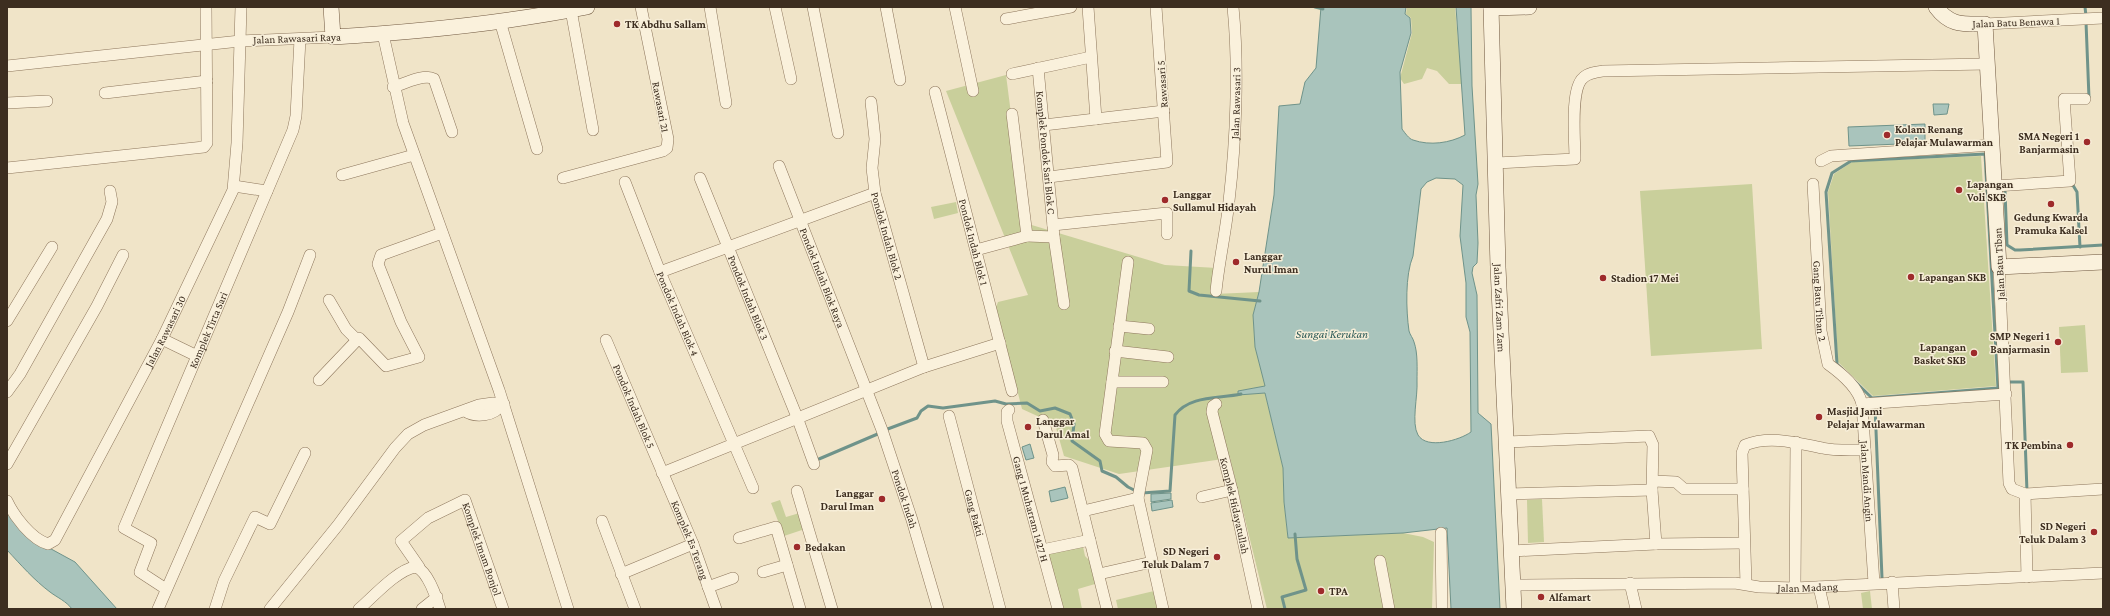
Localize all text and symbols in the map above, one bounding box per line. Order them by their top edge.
street label: Jalan Batu Benawa 1 [1971,14,2060,31]
place label: TK Abdhu Sallam [625,18,707,30]
marker: TK Abdhu Sallam [612,19,622,29]
street label: Jalan Rawasari Raya [252,30,341,47]
street label: Rawasari 5 [1154,60,1170,108]
street label: Jalan Rawasari 3 [1228,67,1242,141]
street label: Rawasari 21 [650,81,672,134]
street label: Komplek Pondok Sari Blok C [1034,90,1058,215]
place label: Kolam Renang Pelajar Mulawarman [1895,123,1994,149]
marker: Kolam Renang Pelajar Mulawarman [1882,130,1892,140]
place label: SMA Negeri 1 Banjarmasin [2018,130,2080,156]
marker: SMA Negeri 1 Banjarmasin [2082,137,2092,147]
place label: Lapangan Voli SKB [1966,178,2014,203]
marker: Lapangan Voli SKB [1954,185,1964,195]
place label: Langgar Sullamul Hidayah [1173,188,1257,213]
street label: Pondok Indah Blok 2 [869,191,905,281]
marker: Langgar Sullamul Hidayah [1160,195,1170,205]
street label: Pondok Indah Blok 1 [957,198,991,287]
marker: Gedung Kwarda Pramuka Kalsel [2046,199,2056,209]
place label: Gedung Kwarda Pramuka Kalsel [2014,211,2089,236]
street label: Pondok Indah Blok Raya [798,226,848,329]
street label: Jalan Batu Tiban [1991,227,2008,301]
place label: Langgar Nurul Iman [1244,250,1299,275]
street label: Pondok Indah Blok 3 [726,253,771,342]
marker: Langgar Nurul Iman [1231,257,1241,267]
street label: Gang Batu Tiban 2 [1811,260,1829,342]
street label: Jalan Zafri Zam Zam [1491,262,1508,353]
street label: Pondok Indah Blok 4 [655,270,702,358]
place label: Lapangan SKB [1919,271,1987,283]
place label: Stadion 17 Mei [1611,272,1679,284]
marker: Lapangan SKB [1906,272,1916,282]
marker: Stadion 17 Mei [1598,273,1608,283]
street label: Komplek Tirta Sari [187,290,230,370]
street label: Jalan Rawasari 30 [142,293,188,370]
water label: Sungai Kerukan [1296,327,1368,341]
place label: SMP Negeri 1 Banjarmasin [1990,330,2051,356]
marker: SMP Negeri 1 Banjarmasin [2053,337,2063,347]
place label: Lapangan Basket SKB [1914,341,1967,366]
marker: Lapangan Basket SKB [1969,348,1979,358]
street label: Pondok Indah Blok 5 [611,362,657,450]
place label: Masjid Jami Pelajar Mulawarman [1827,405,1926,431]
marker: Masjid Jami Pelajar Mulawarman [1814,412,1824,422]
place label: Langgar Darul Amal [1036,415,1090,440]
marker: Langgar Darul Amal [1023,422,1033,432]
street label: Jalan Mandi Angin [1857,439,1876,522]
place label: TK Pembina [2005,439,2063,451]
marker: TK Pembina [2065,440,2075,450]
street label: Gang 1 Muharram 1427 H [1011,455,1051,563]
street label: Komplek Hidayatullah [1218,456,1252,555]
street label: Pondok Indah [890,468,920,530]
place label: Langgar Darul Iman [820,487,875,512]
street label: Gang Bakti [963,488,987,538]
marker: Langgar Darul Iman [877,494,887,504]
street label: Komplek Es Terang [669,499,711,582]
street label: Komplek Imam Bonjol [460,501,504,597]
place label: SD Negeri Teluk Dalam 3 [2019,520,2087,545]
marker: SD Negeri Teluk Dalam 3 [2089,527,2099,537]
place label: Bedakan [805,541,846,553]
marker: Bedakan [792,542,802,552]
place label: SD Negeri Teluk Dalam 7 [1142,545,1210,570]
marker: SD Negeri Teluk Dalam 7 [1212,552,1222,562]
street label: Jalan Madang [1776,580,1839,595]
place label: TPA [1329,585,1348,597]
marker: TPA [1316,586,1326,596]
place label: Alfamart [1548,591,1591,603]
marker: Alfamart [1536,592,1546,602]

